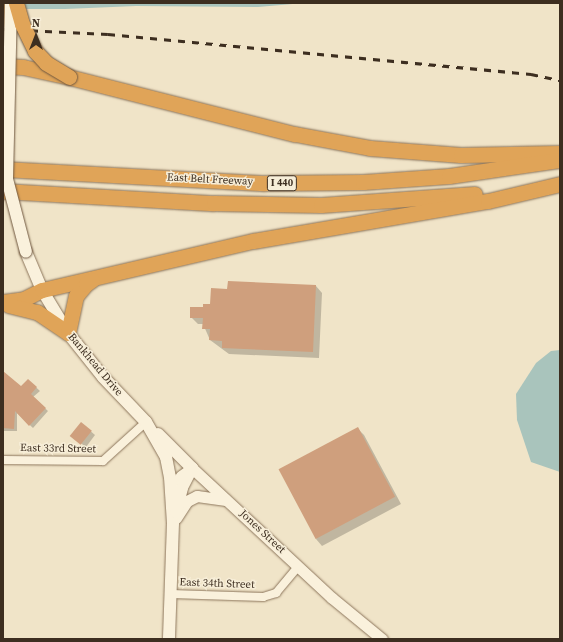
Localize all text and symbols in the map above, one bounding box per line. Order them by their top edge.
north arrow [16,16,56,56]
text: N [32,16,40,31]
street label: East Belt Freeway [167,171,253,189]
road number: I 440 [266,175,298,191]
street label: Bankhead Drive [65,331,125,399]
street label: East 33rd Street [20,442,96,456]
street label: Jones Street [236,507,288,557]
street label: East 34th Street [179,576,255,592]

